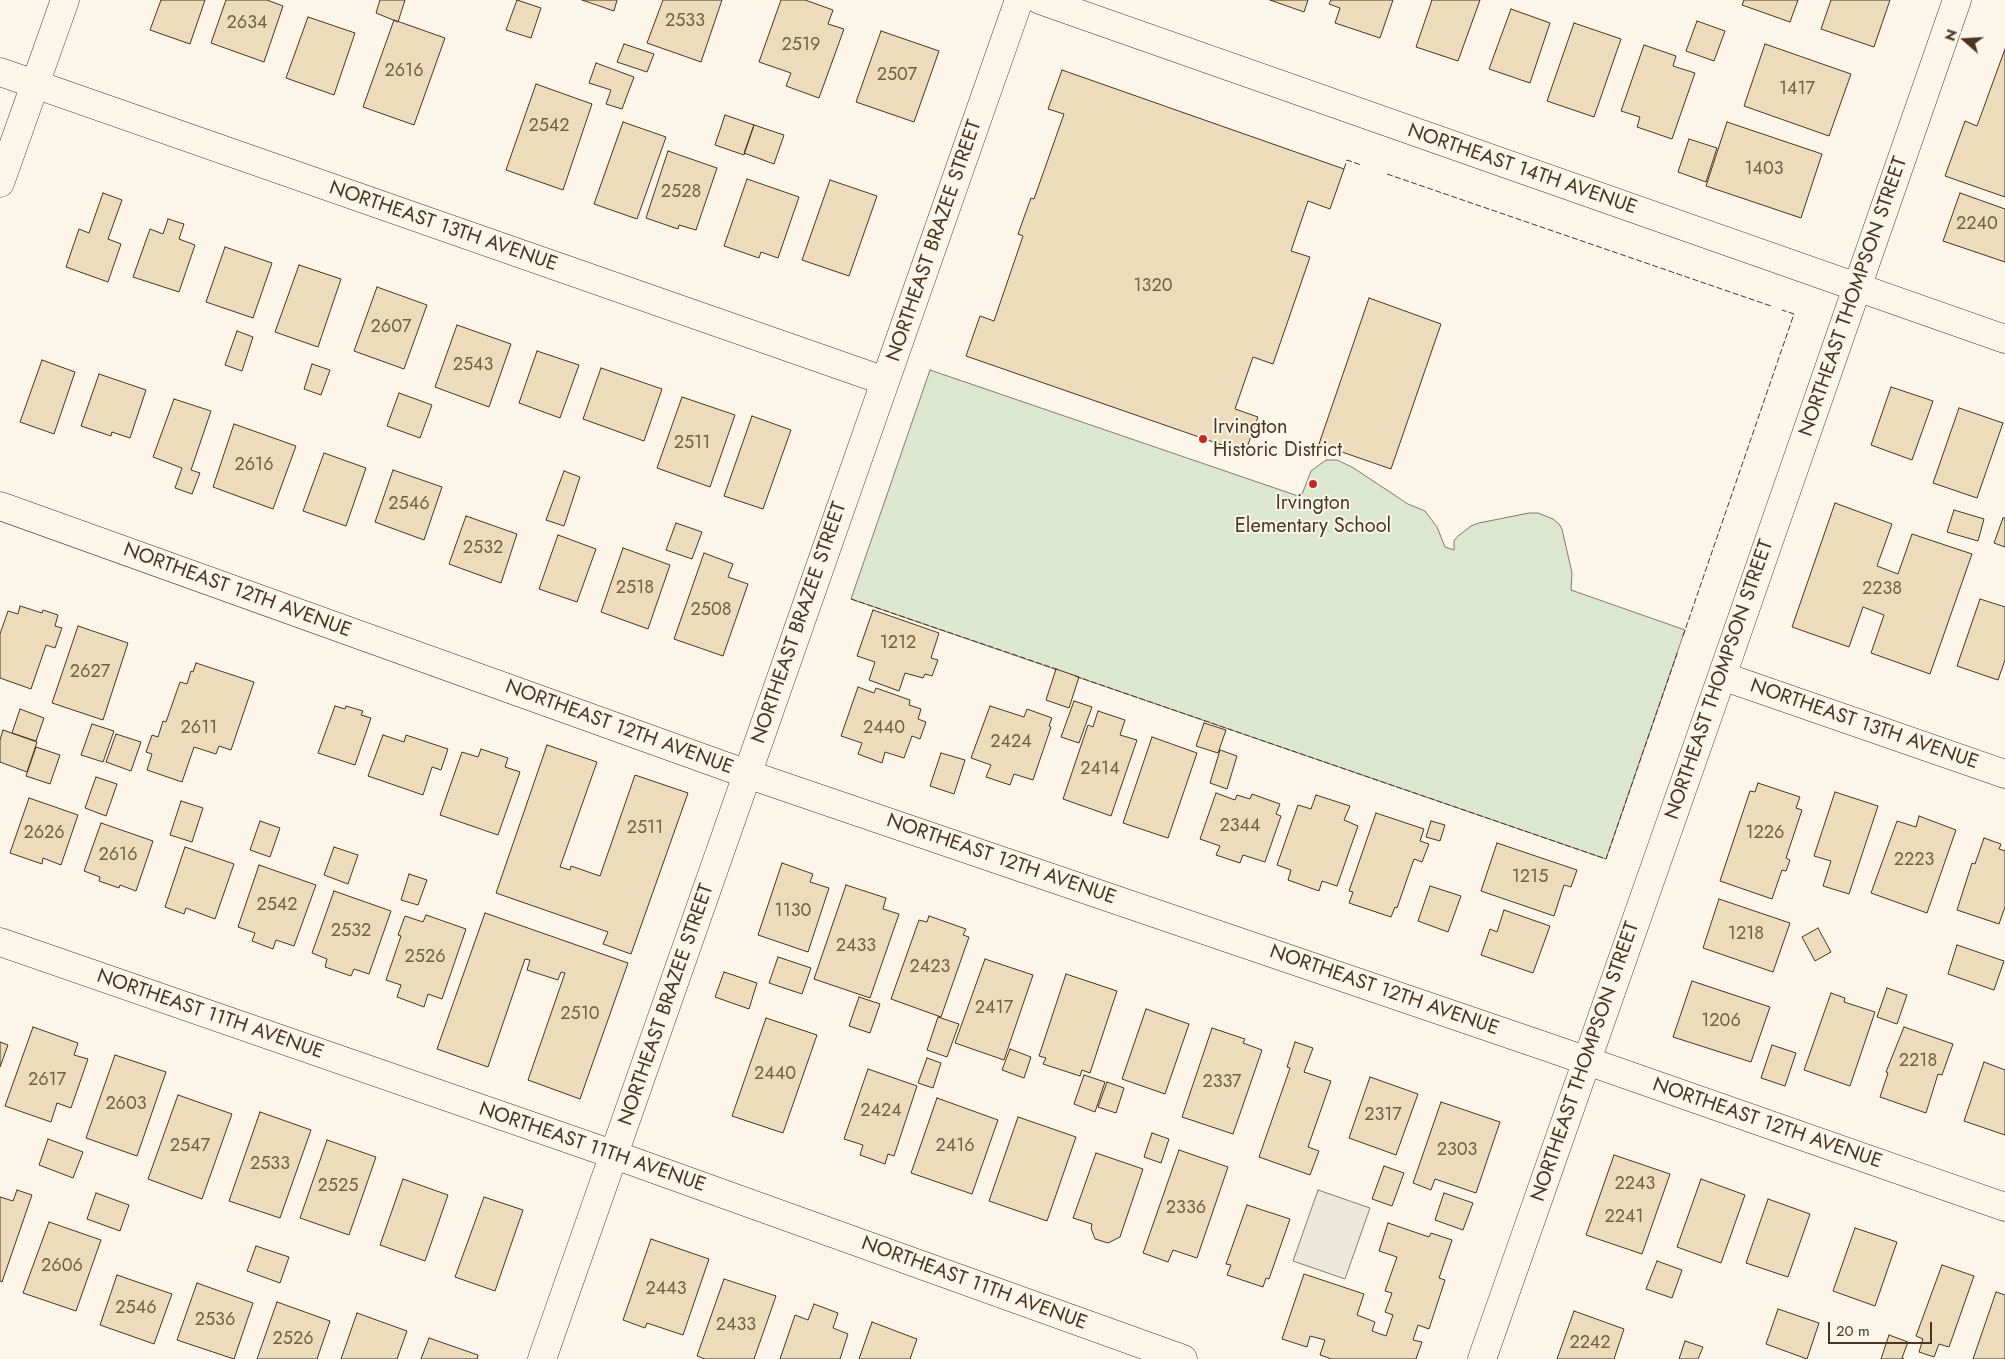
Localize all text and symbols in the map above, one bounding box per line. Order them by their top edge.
house number: 2533 [665,11,705,33]
house number: 2634 [227,13,267,35]
north arrow [1940,15,1990,65]
text: N [1940,27,1962,44]
house number: 2519 [782,35,820,57]
house number: 2616 [384,61,424,83]
house number: 2507 [877,65,917,87]
house number: 1417 [1779,79,1815,101]
house number: 2542 [528,116,570,138]
street label: NORTHEAST BRAZEE STREET [882,117,988,365]
street label: NORTHEAST 14TH AVENUE [1404,119,1640,221]
street label: NORTHEAST THOMPSON STREET [1795,154,1913,440]
house number: 1403 [1744,159,1784,181]
street label: NORTHEAST 13TH AVENUE [326,177,560,277]
house number: 2528 [661,182,701,204]
house number: 2240 [1956,214,1998,236]
house number: 1320 [1134,276,1172,298]
house number: 2607 [371,317,411,339]
house number: 2543 [453,355,493,377]
place label: Irvington Historic District [1213,416,1342,463]
house number: 2511 [674,433,710,455]
marker: Irvington Historic District [1197,433,1209,445]
house number: 2616 [234,455,274,477]
marker: Irvington Elementary School [1307,478,1319,490]
place label: Irvington Elementary School [1235,492,1391,539]
house number: 2546 [388,494,430,516]
street label: NORTHEAST BRAZEE STREET [747,499,853,747]
street label: NORTHEAST THOMPSON STREET [1661,537,1779,823]
house number: 2532 [463,538,503,560]
street label: NORTHEAST 12TH AVENUE [120,539,354,643]
house number: 2518 [616,578,654,600]
house number: 2238 [1862,579,1902,601]
house number: 2508 [690,600,732,622]
house number: 1212 [880,633,916,655]
house number: 2627 [70,662,110,684]
street label: NORTHEAST 13TH AVENUE [1747,675,1981,775]
street label: NORTHEAST 12TH AVENUE [502,676,736,780]
house number: 2611 [181,718,217,740]
house number: 2440 [863,718,905,740]
house number: 2424 [990,732,1032,754]
house number: 2414 [1080,759,1120,781]
street label: NORTHEAST 12TH AVENUE [883,809,1119,911]
house number: 2344 [1219,816,1261,838]
house number: 2511 [627,818,663,840]
house number: 2626 [23,823,65,845]
house number: 1226 [1746,823,1784,845]
house number: 2616 [98,845,138,867]
house number: 2223 [1894,850,1934,872]
house number: 1215 [1512,867,1548,889]
street label: NORTHEAST BRAZEE STREET [614,881,720,1129]
house number: 2542 [256,895,298,917]
house number: 1130 [775,901,811,923]
street label: NORTHEAST THOMPSON STREET [1527,919,1645,1205]
house number: 2532 [331,921,371,943]
house number: 1218 [1728,924,1764,946]
house number: 2433 [836,936,876,958]
street label: NORTHEAST 12TH AVENUE [1266,940,1502,1042]
house number: 2526 [404,947,446,969]
house number: 2423 [910,957,950,979]
street label: NORTHEAST 11TH AVENUE [93,965,327,1065]
house number: 2417 [975,998,1013,1020]
house number: 2510 [560,1004,600,1026]
house number: 1206 [1701,1011,1741,1033]
house number: 2218 [1899,1051,1937,1073]
house number: 2440 [754,1064,796,1086]
house number: 2617 [28,1070,66,1092]
house number: 2337 [1202,1072,1242,1094]
street label: NORTHEAST 12TH AVENUE [1649,1073,1885,1175]
house number: 2603 [105,1094,147,1116]
street label: NORTHEAST 11TH AVENUE [475,1098,709,1198]
house number: 2424 [860,1101,902,1123]
house number: 2317 [1364,1105,1402,1127]
house number: 2547 [170,1136,210,1158]
house number: 2416 [935,1136,975,1158]
house number: 2303 [1437,1140,1477,1162]
house number: 2533 [250,1154,290,1176]
house number: 2243 [1615,1174,1655,1196]
house number: 2525 [318,1176,358,1198]
house number: 2336 [1166,1198,1206,1220]
house number: 2241 [1604,1207,1644,1229]
street label: NORTHEAST 11TH AVENUE [858,1232,1090,1336]
house number: 2606 [41,1256,83,1278]
house number: 2443 [645,1279,687,1301]
house number: 2546 [115,1298,157,1320]
house number: 2536 [195,1310,235,1332]
scale bar [1830,1312,1934,1344]
house number: 2433 [716,1315,756,1337]
text: 20 m [1836,1320,1870,1342]
house number: 2526 [272,1329,314,1351]
house number: 2242 [1569,1333,1611,1355]

